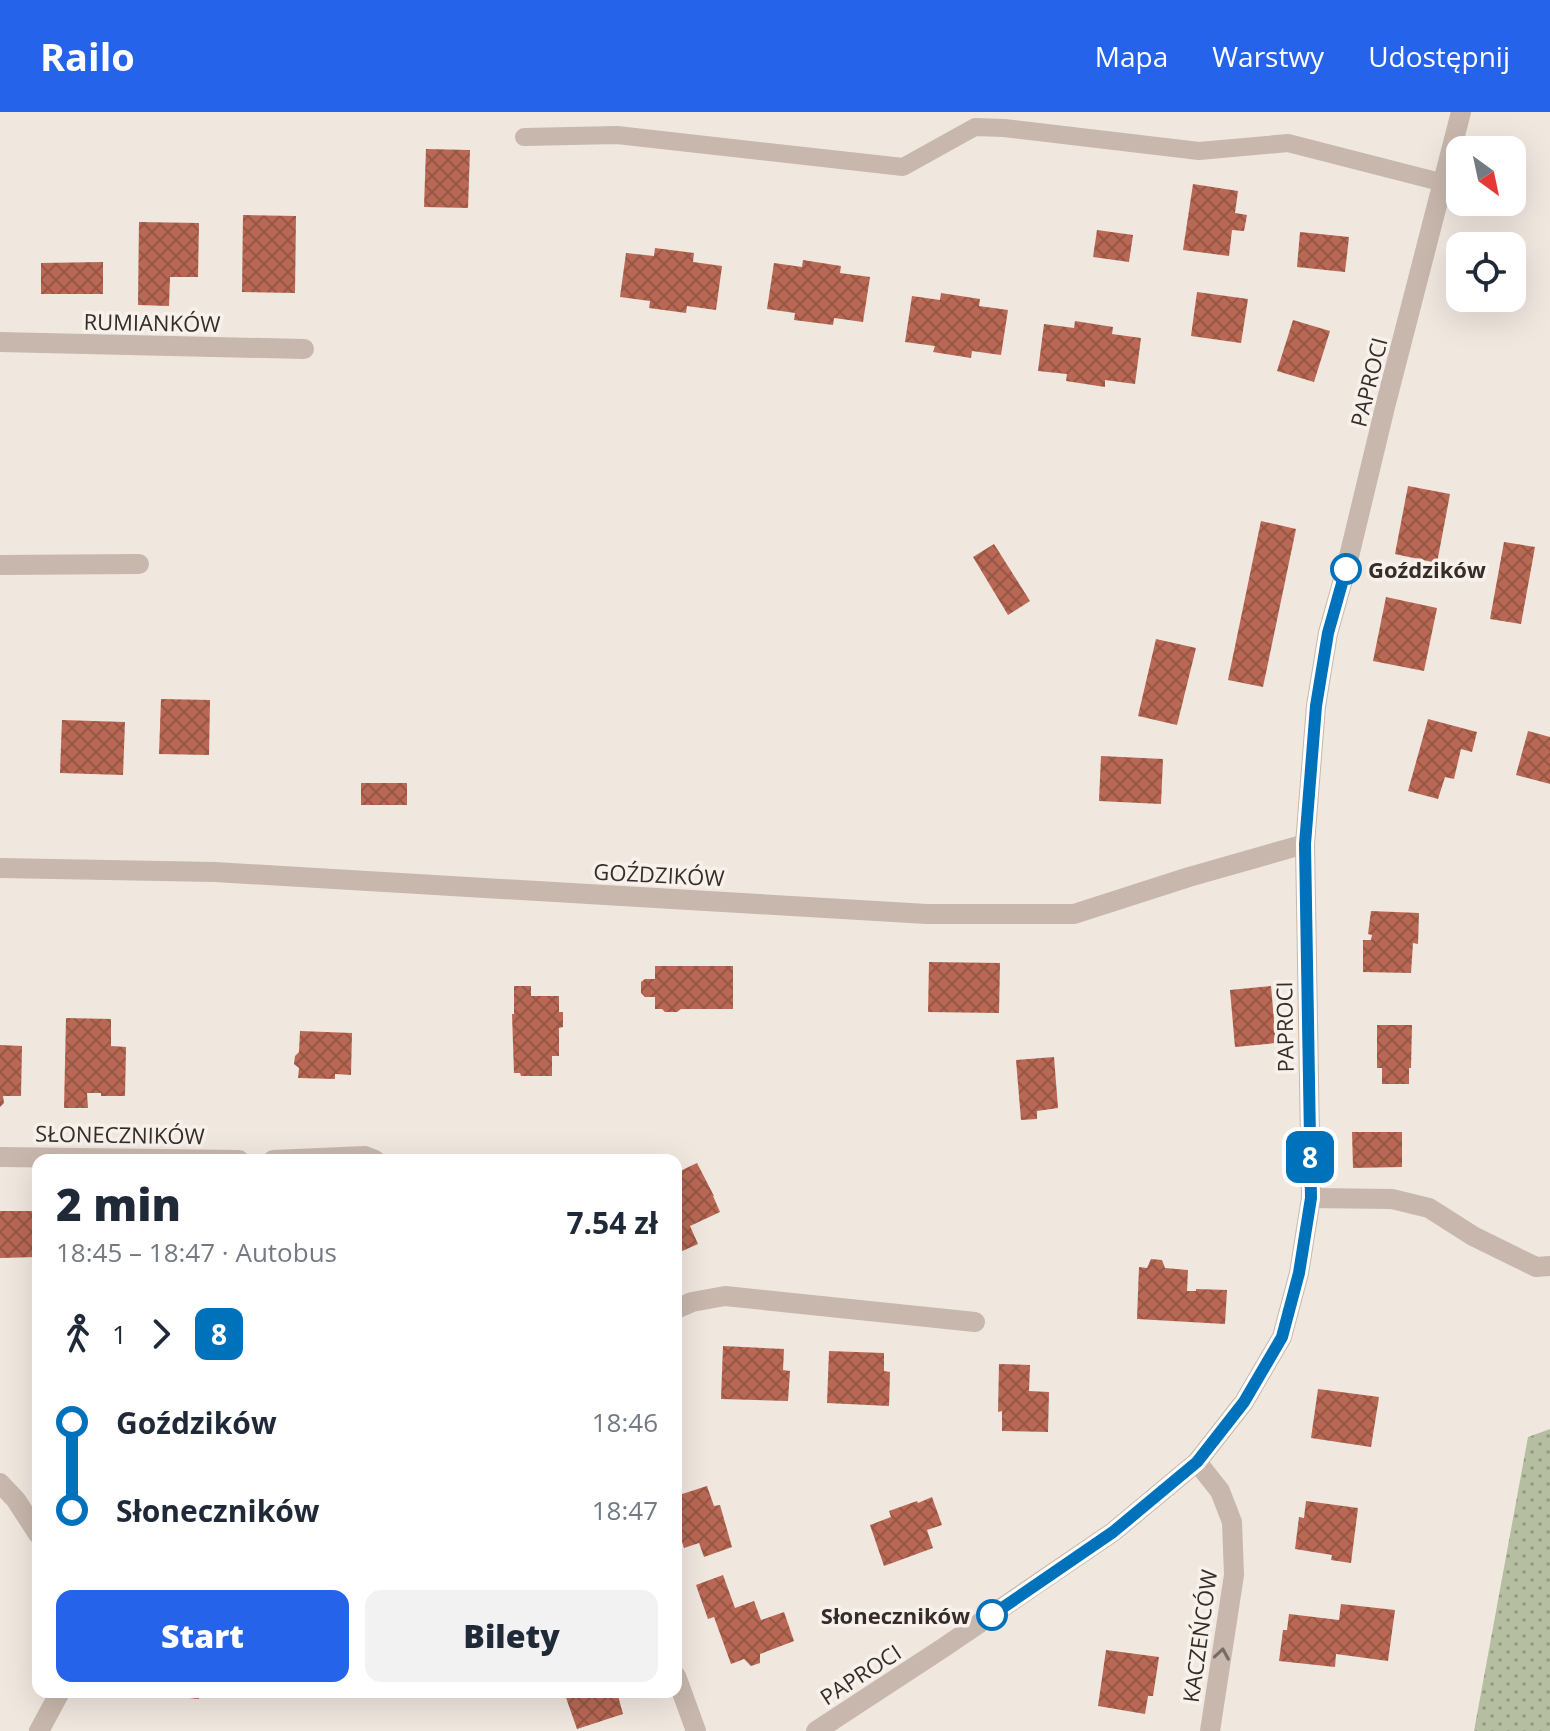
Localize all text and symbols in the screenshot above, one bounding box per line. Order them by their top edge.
text: Railo [40,30,135,82]
text: Mapa [1095,37,1168,75]
text: Warstwy [1212,37,1324,75]
text: Udostępnij [1368,37,1510,75]
north arrow [1446,136,1526,216]
map controls [1446,136,1526,312]
button: locate [1446,232,1526,312]
street label: RUMIANKÓW [83,306,221,338]
street label: PAPROCI [1342,334,1394,430]
marker: Goździków [1331,554,1361,584]
place label: Goździków [1368,554,1486,584]
street label: GOŹDZIKÓW [593,856,725,892]
street label: PAPROCI [1268,981,1300,1073]
street label: SŁONECZNIKÓW [35,1118,205,1150]
line badge: 8 [1284,1131,1336,1183]
text: 8 [1302,1138,1318,1176]
text: 2 min [56,1174,181,1234]
text: 7.54 zł [566,1202,658,1243]
text: 18:45 – 18:47 · Autobus [56,1234,337,1270]
icon: walk [56,1312,100,1356]
icon: forward [139,1312,183,1356]
text: 8 [211,1315,227,1353]
text: 1 [112,1316,127,1352]
text: Goździków [116,1402,277,1443]
text: 18:46 [592,1404,658,1440]
text: Słoneczników [116,1490,319,1531]
text: 18:47 [592,1492,658,1528]
street label: KACZEŃCÓW [1175,1568,1223,1704]
button: Start [56,1590,349,1682]
button: Bilety [365,1590,658,1682]
place label: Słoneczników [821,1600,970,1630]
marker: Słoneczników [977,1600,1007,1630]
street label: PAPROCI [814,1637,906,1711]
one-way arrow [1212,1647,1229,1661]

